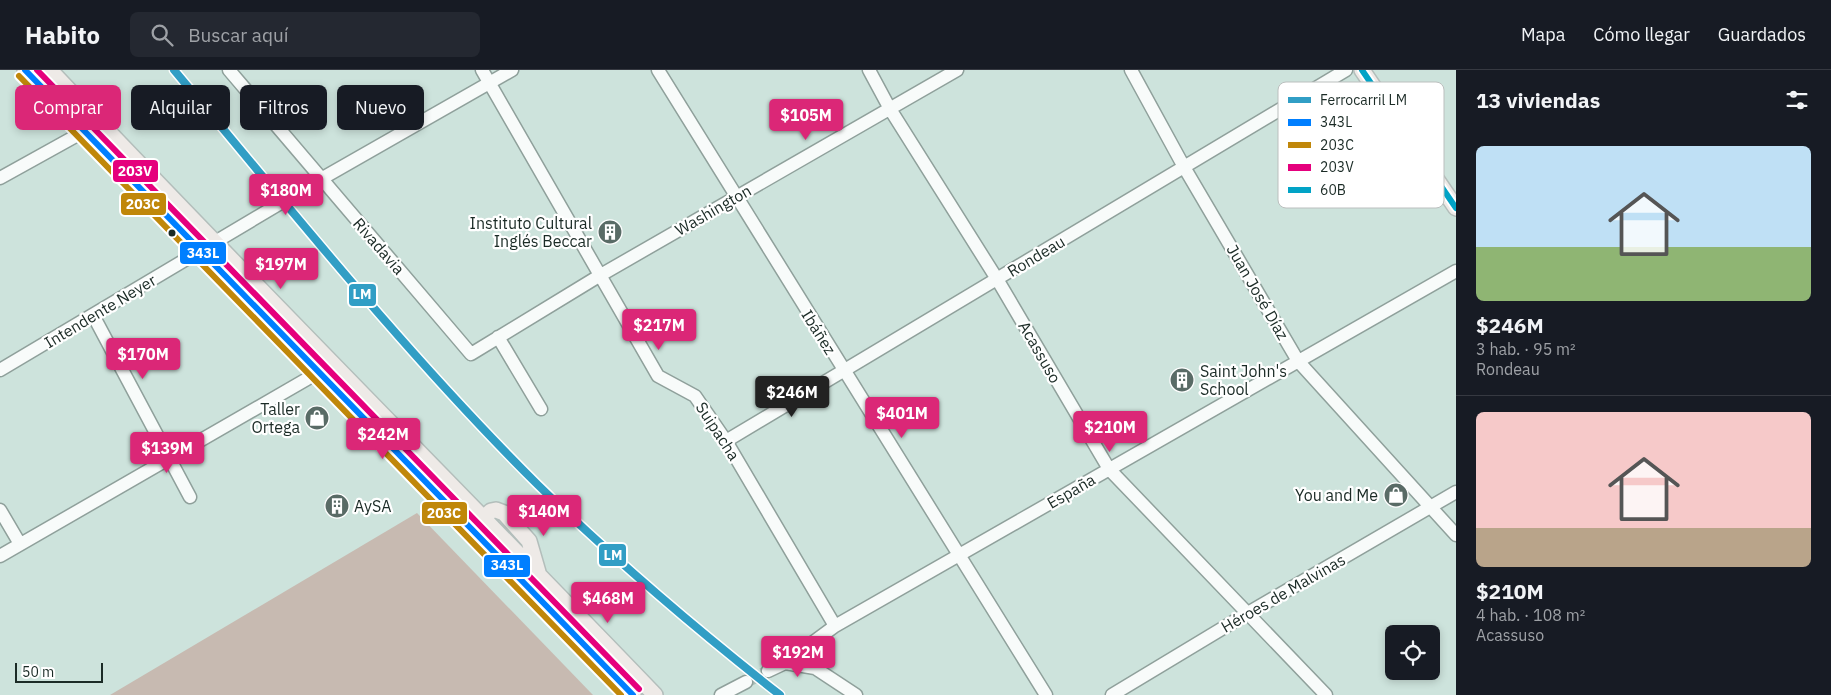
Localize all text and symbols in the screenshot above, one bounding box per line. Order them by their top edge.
search box [130,12,480,57]
text: Habito [25,19,100,51]
icon: search [148,21,176,49]
text: Buscar aquí [188,23,288,47]
text: Mapa [1521,23,1565,46]
text: Cómo llegar [1593,23,1690,46]
text: Guardados [1718,23,1806,46]
legend [1278,82,1444,208]
chip: Comprar [15,85,121,130]
chip: Alquilar [131,85,230,130]
chip: Filtros [240,85,327,130]
chip: Nuevo [337,85,424,130]
text: 13 viviendas [1476,86,1600,114]
icon: filters [1783,86,1811,114]
text: Ferrocarril LM [1320,91,1407,109]
pin: $105M [771,98,841,141]
text: $105M [780,105,832,125]
text: 343L [1320,113,1352,131]
text: 203C [1320,136,1354,154]
text: 203V [1320,158,1354,176]
line badge: 203V [112,159,159,183]
text: 203V [118,162,152,180]
pin: $180M [251,174,321,216]
icon: home [1599,179,1689,269]
text: $180M [260,180,312,200]
street label: Washington [671,180,755,240]
text: 60B [1320,181,1346,199]
line badge: 203C [120,192,167,216]
text: 203C [126,195,160,213]
place label: Instituto Cultural Inglés Beccar [470,213,592,251]
street label: Rivadavia [349,214,409,279]
building icon: Instituto Cultural Inglés Beccar [597,219,623,245]
unlabelled marker [167,228,177,238]
street label: Rondeau [1004,231,1068,281]
line badge: 343L [179,241,227,265]
street label: Juan José Díaz [1223,241,1293,343]
text: 343L [187,244,219,262]
pin: $197M [246,248,316,290]
text: $197M [255,254,307,274]
street label: Intendente Neyer [41,270,160,352]
line badge: LM [348,283,377,307]
text: LM [353,285,371,303]
street label: Ibáñez [797,306,841,358]
pin: $217M [624,308,694,351]
text: $246M [1476,311,1544,339]
text: $217M [633,315,685,335]
street label: Acassuso [1014,317,1066,387]
pin: $170M [108,338,178,380]
text: 3 hab. · 95 m² [1476,339,1576,359]
text: $170M [117,344,169,364]
text: Rondeau [1476,359,1540,379]
place label: Saint John's School [1200,361,1287,399]
building icon: Saint John's School [1169,367,1195,393]
pin: $246M [757,376,827,418]
text: $246M [766,382,818,402]
pin: $401M [867,396,937,439]
street label: Suipacha [692,398,745,464]
place label: Taller Ortega [251,399,300,437]
text: $401M [876,403,928,423]
shop icon: Taller Ortega [304,405,330,431]
pin: $210M [1075,410,1145,453]
text: $210M [1084,417,1136,437]
pin: $242M [348,418,418,460]
text: $242M [357,424,409,444]
pin: $139M [132,432,202,474]
text: $139M [141,438,193,458]
icon: home [1599,444,1689,534]
street label: España [1043,469,1099,513]
shop icon: You and Me [1383,482,1409,508]
place label: You and Me [1295,485,1378,505]
building icon: AySA [324,493,350,519]
pin: $140M [509,494,579,537]
place label: AySA [354,496,392,516]
line badge: 203C [421,501,468,525]
text: $140M [518,501,570,521]
text: 203C [427,504,461,522]
line badge: LM [598,543,627,567]
text: LM [604,546,622,564]
street label: Héroes de Malvinas [1217,549,1349,637]
line badge: 343L [483,554,531,578]
text: 343L [491,556,523,574]
text: $210M [1476,577,1544,605]
pin: $468M [573,582,643,624]
text: $468M [582,588,634,608]
text: 4 hab. · 108 m² [1476,605,1585,625]
map controls [1385,625,1440,680]
button: locate [1385,625,1440,680]
text: Acassuso [1476,625,1544,645]
pin: $192M [763,636,833,678]
text: $192M [772,642,824,662]
scale bar [15,660,102,683]
text: 50 m [22,663,54,681]

